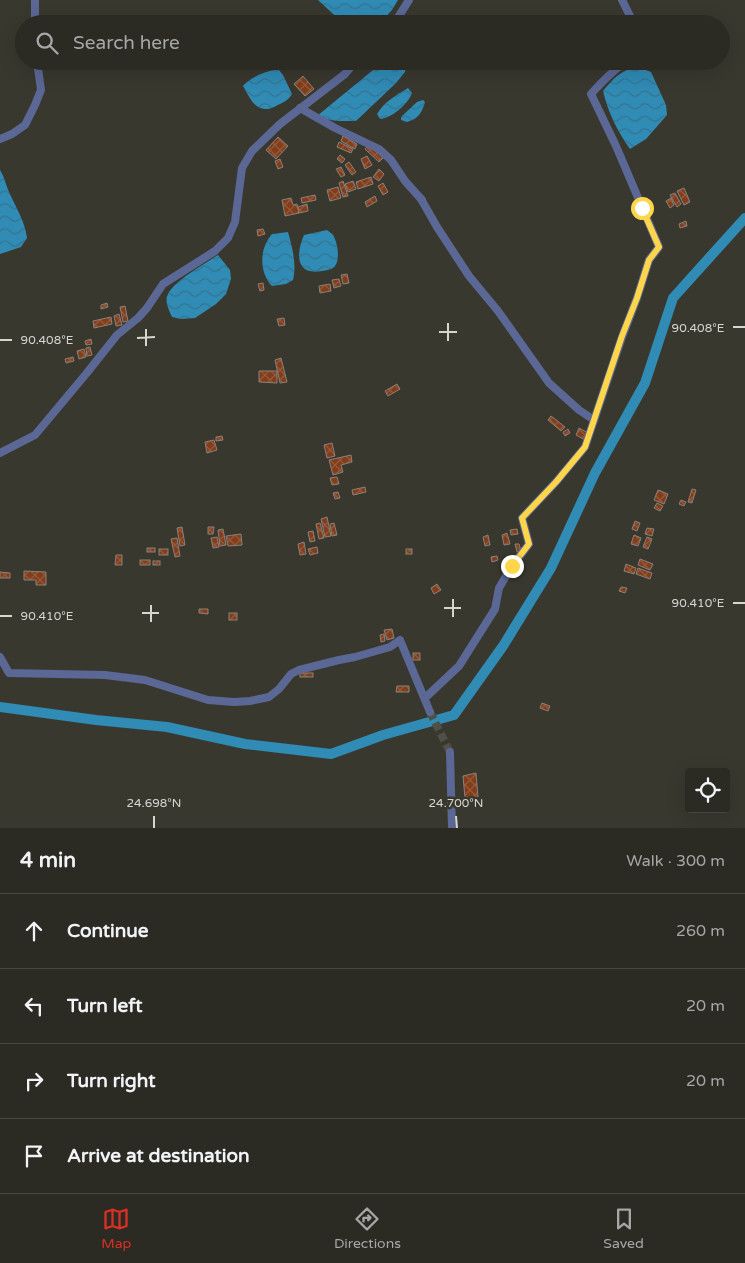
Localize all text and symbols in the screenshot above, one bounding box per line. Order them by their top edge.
search box [15,15,730,70]
icon: search [33,29,61,57]
text: Search here [73,32,180,54]
route start [631,197,654,220]
text: 90.408°E [672,321,725,335]
text: 90.408°E [21,333,74,347]
route end [501,555,524,578]
text: 90.410°E [672,596,725,610]
text: 90.410°E [21,609,74,623]
map controls [685,768,730,813]
button: locate [685,768,730,813]
text: 24.698°N [127,796,181,810]
text: 24.700°N [429,796,483,810]
text: 4 min [20,848,76,873]
text: Walk · 300 m [626,851,725,871]
icon: ahead [20,917,48,945]
text: Continue [67,920,149,942]
text: 260 m [676,921,725,941]
icon: left [20,992,48,1020]
text: Turn left [67,995,143,1017]
text: 20 m [686,996,725,1016]
icon: right [20,1067,48,1095]
text: Turn right [67,1070,155,1092]
text: 20 m [686,1071,725,1091]
icon: arrive [20,1142,48,1170]
text: Arrive at destination [67,1145,250,1167]
tab: Map [101,1205,131,1252]
tab: Directions [334,1205,401,1252]
tab: Saved [603,1205,644,1252]

